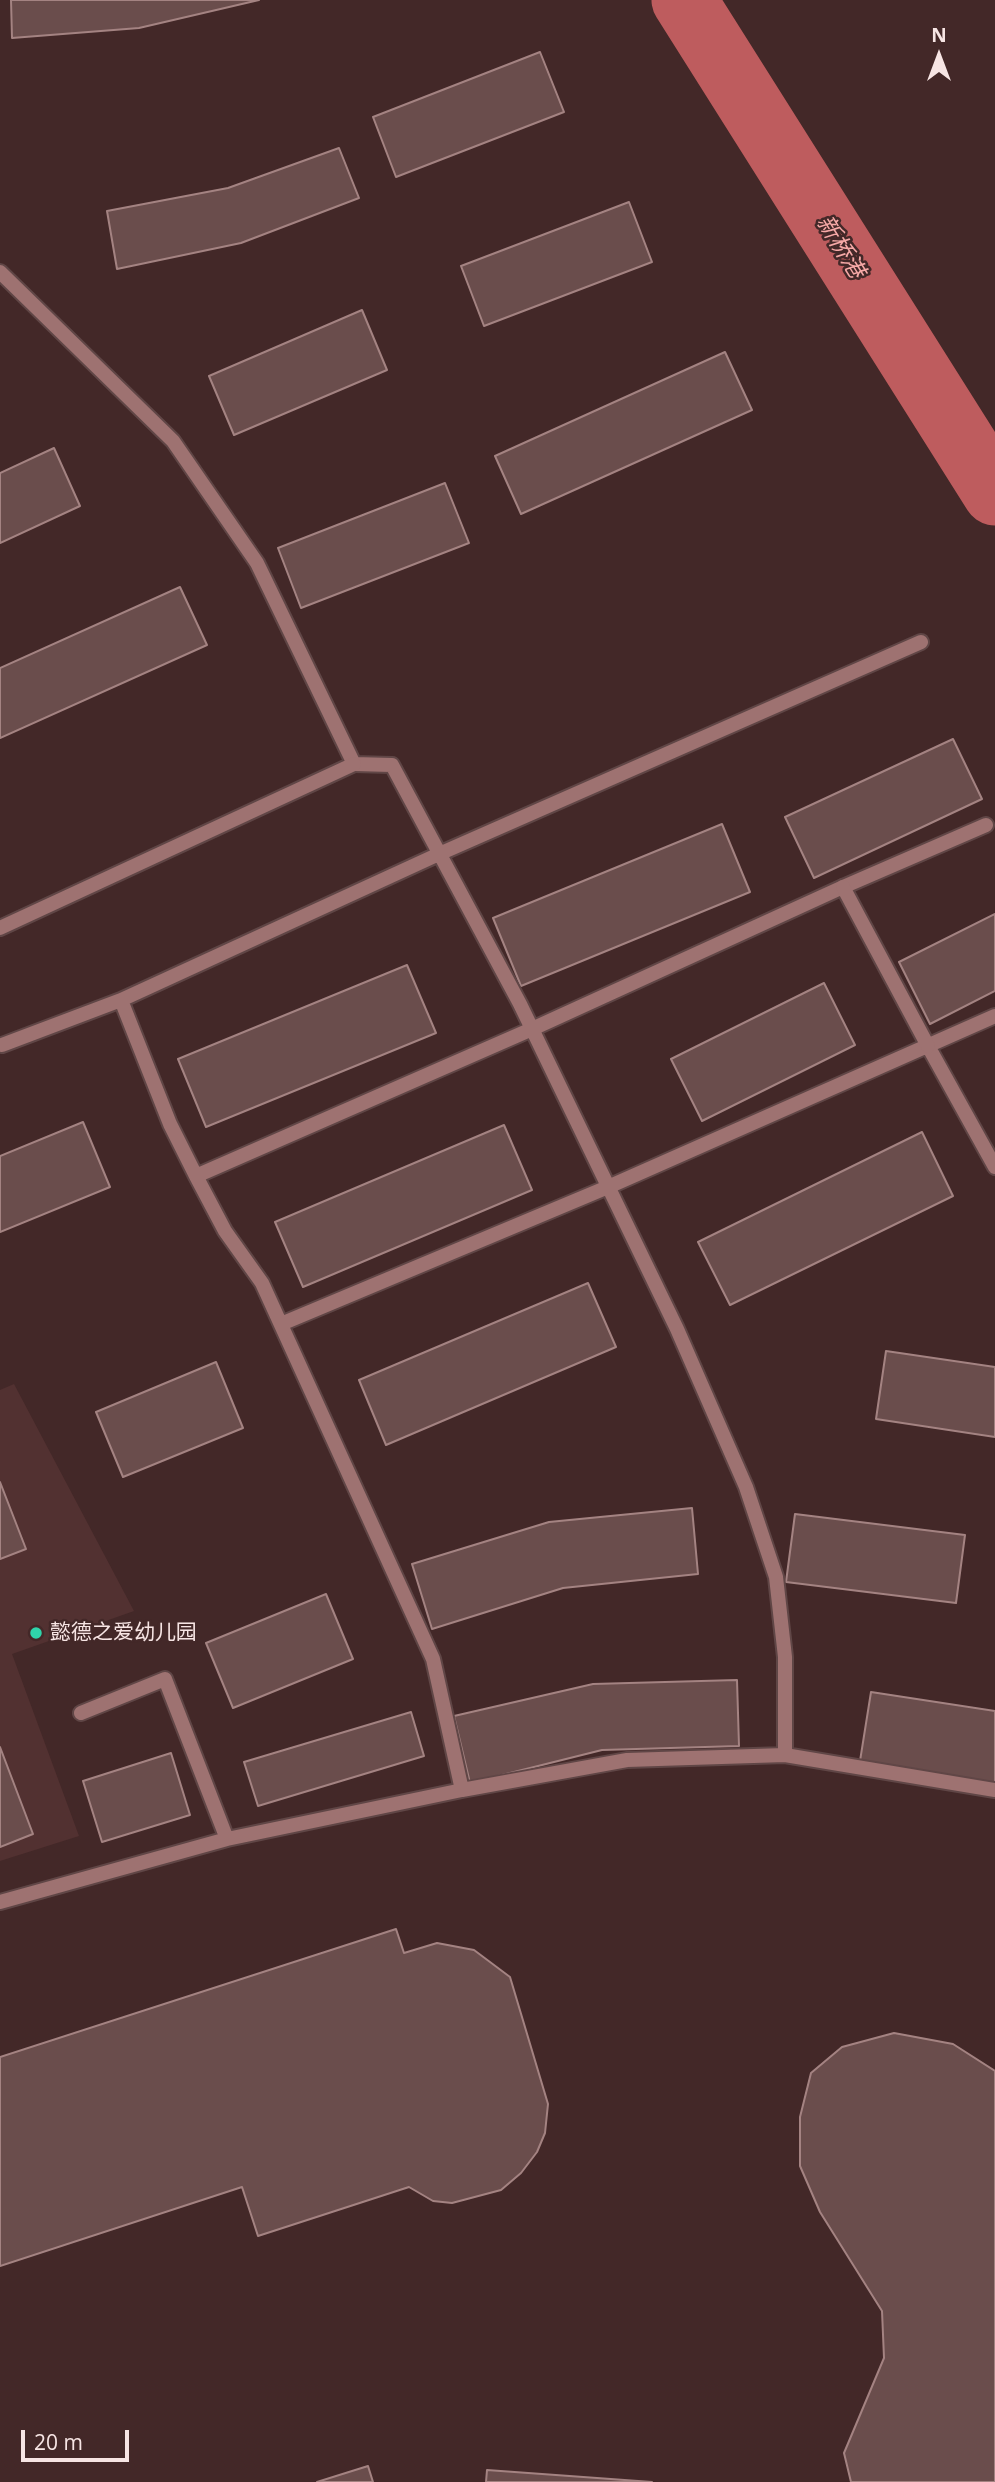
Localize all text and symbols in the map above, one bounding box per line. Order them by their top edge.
north arrow [904,21,974,91]
text: N [931,22,947,48]
water label: 新桥港 [810,210,870,284]
place label: 懿德之爱幼儿园 [50,1620,197,1646]
marker: 懿德之爱幼儿园 [28,1625,44,1641]
scale bar [24,2416,133,2460]
text: 20 m [34,2428,83,2456]

